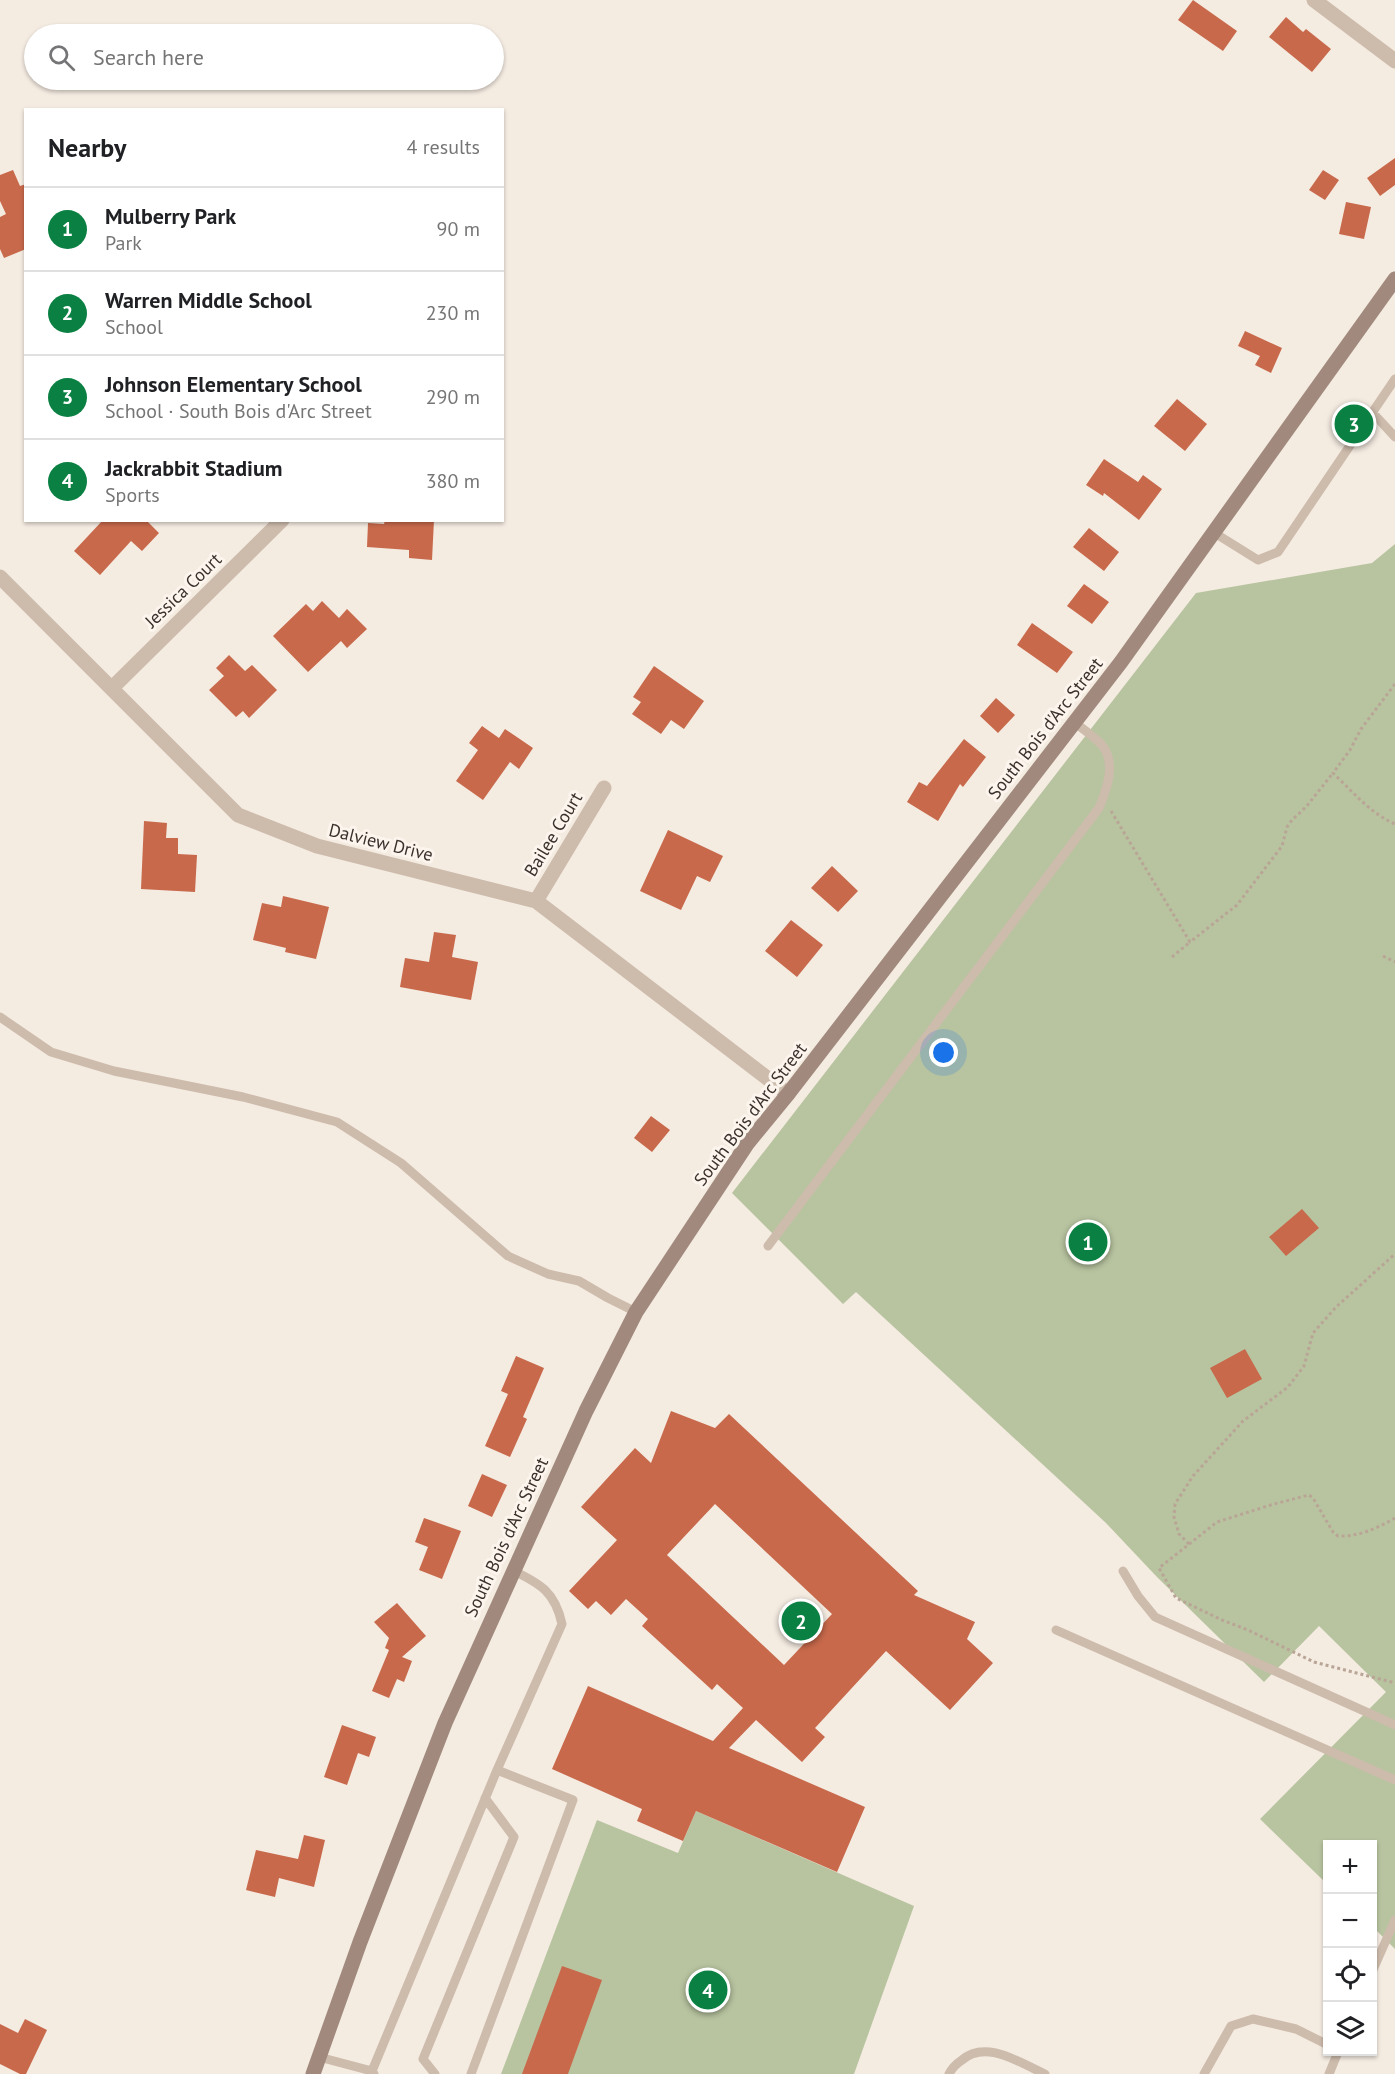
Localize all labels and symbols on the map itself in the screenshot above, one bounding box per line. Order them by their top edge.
pin: 3 [1334,402,1374,446]
street label: Jessica Court [139,548,226,633]
street label: South Bois d'Arc Street [983,653,1107,803]
street label: Bailee Court [519,788,587,880]
street label: Dalview Drive [327,818,435,866]
street label: South Bois d'Arc Street [689,1038,811,1190]
your location [929,1038,958,1067]
pin: 1 [1068,1220,1108,1264]
street label: South Bois d'Arc Street [459,1453,553,1621]
pin: 2 [782,1598,820,1644]
pin: 4 [688,1968,728,2012]

